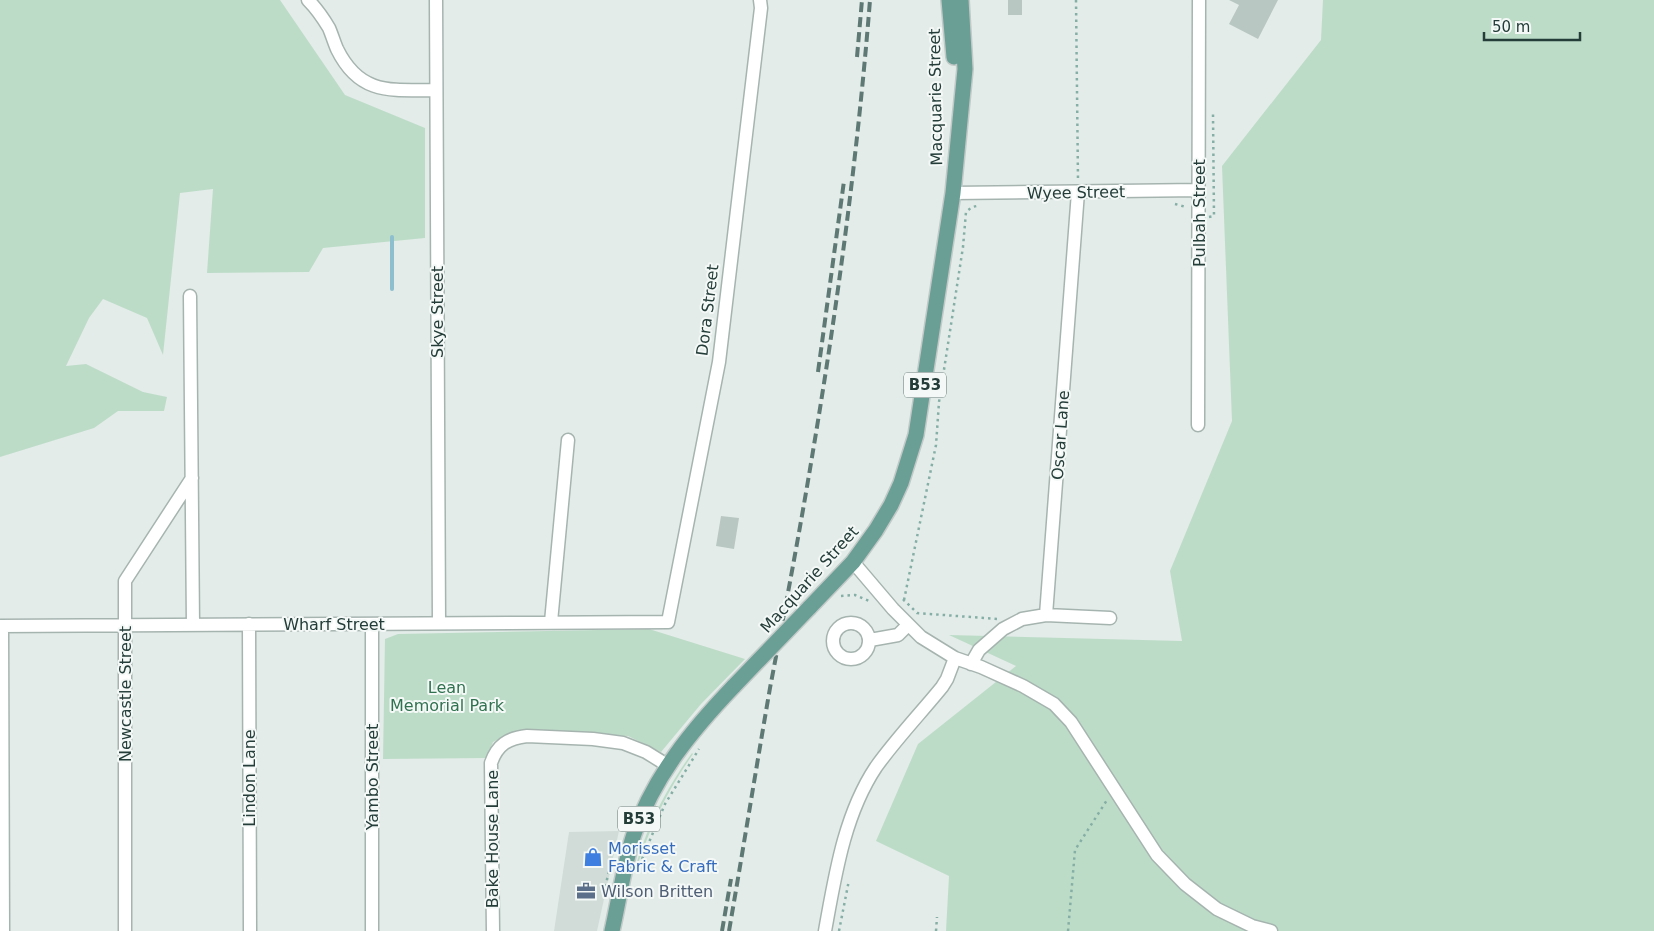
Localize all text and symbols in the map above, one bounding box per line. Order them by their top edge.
scale bar [1484,10,1580,42]
text: 50 m [1492,18,1530,36]
street label: Macquarie Street [925,28,946,166]
street label: Pulbah Street [1190,159,1209,267]
street label: Wyee Street [1027,182,1125,203]
street label: Dora Street [692,263,723,357]
street label: Skye Street [428,266,447,358]
road number: B53 [904,372,946,398]
street label: Oscar Lane [1048,390,1073,481]
street label: Macquarie Street [756,522,862,637]
street label: Wharf Street [283,615,385,634]
street label: Newcastle Street [116,626,135,762]
park label: Lean Memorial Park [390,678,505,715]
street label: Yambo Street [363,724,382,831]
street label: Lindon Lane [240,729,259,827]
street label: Bake House Lane [483,770,502,908]
road number: B53 [618,806,660,832]
place label: Morisset Fabric & Craft [608,839,717,876]
shop icon: Morisset Fabric & Craft [582,846,604,868]
office icon: Wilson Britten [575,880,597,902]
place label: Wilson Britten [601,882,713,901]

